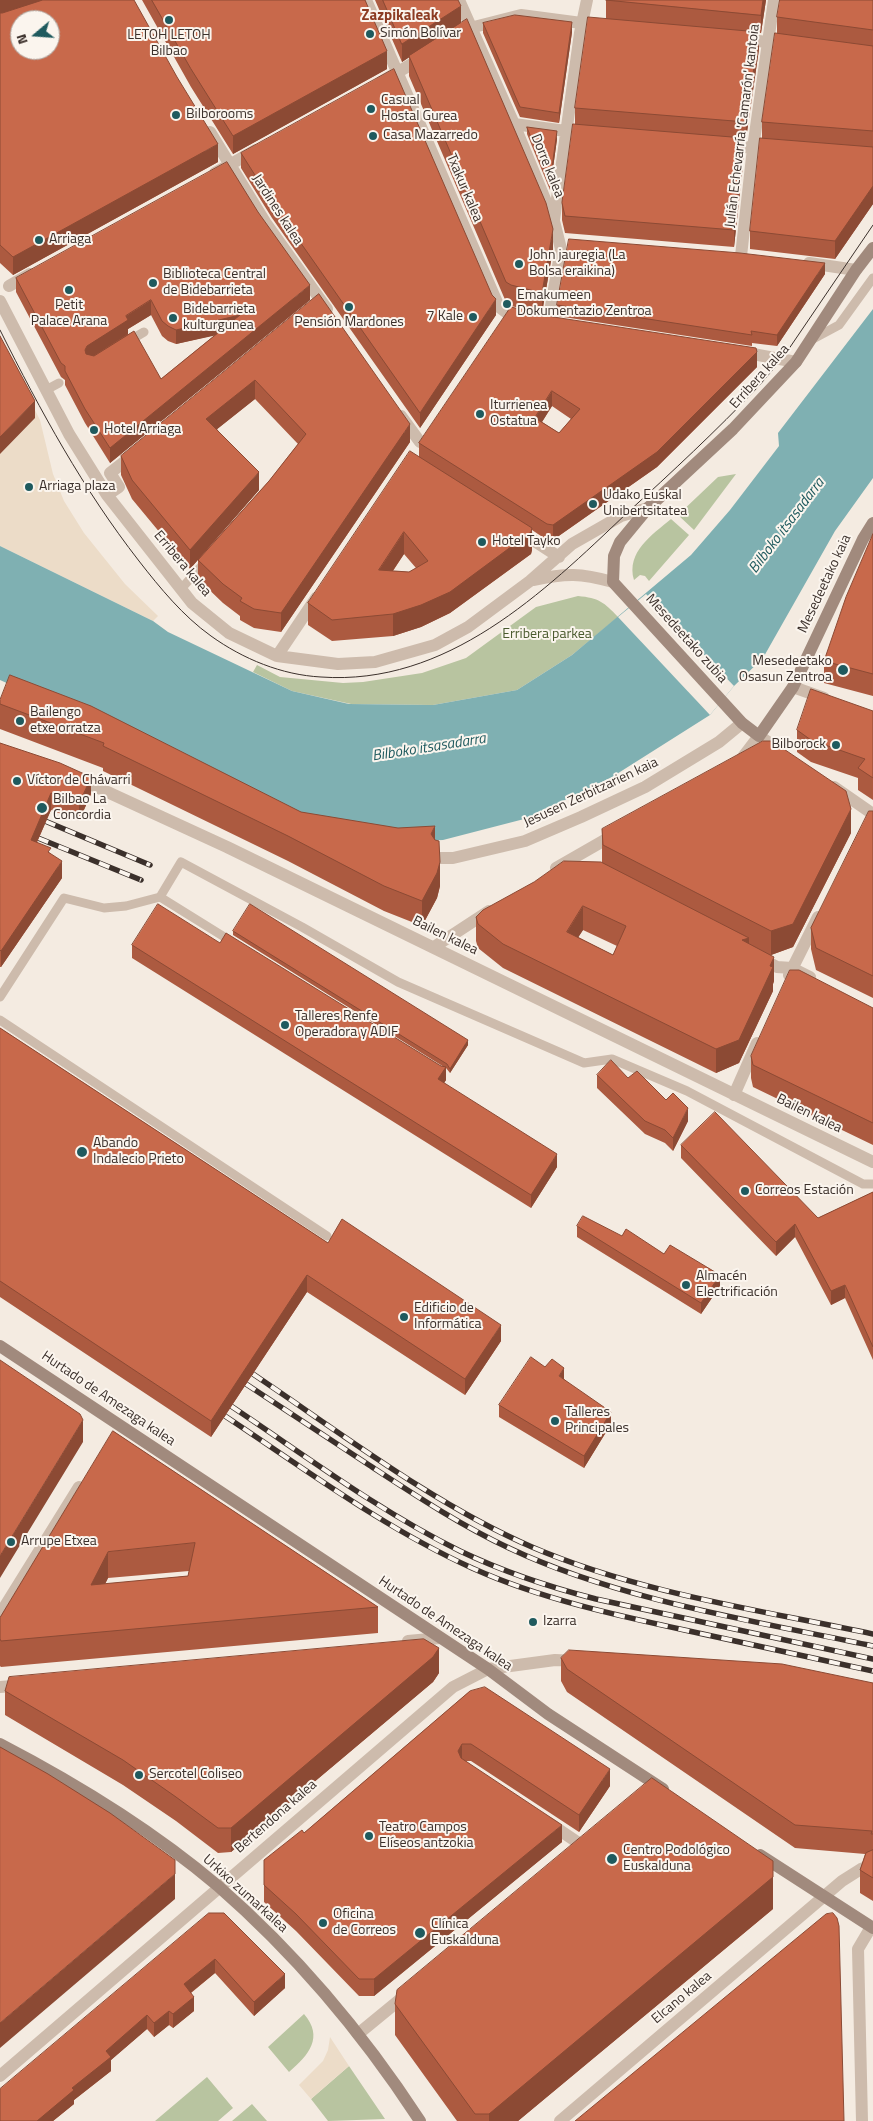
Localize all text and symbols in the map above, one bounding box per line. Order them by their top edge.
district label: Zazpikaleak [362,7,438,25]
north arrow [10,10,60,60]
marker: LETOH LETOH Bilbao [163,14,175,26]
street label: Julián Echevarría 'Camarón' kantoia [722,23,764,229]
place label: Simón Bolívar [380,26,461,42]
place label: LETOH LETOH Bilbao [127,28,211,60]
marker: Simón Bolívar [364,28,376,40]
text: N [10,32,33,47]
place label: Casual Hostal Gurea [381,93,457,125]
marker: Casual Hostal Gurea [365,103,377,115]
place label: Bilborooms [186,107,253,123]
marker: Bilborooms [170,109,182,121]
place label: Casa Mazarredo [383,128,478,144]
marker: Casa Mazarredo [367,130,379,142]
street label: Dorre kalea [527,132,567,200]
street label: Txakur kalea [442,151,486,225]
street label: Jardines kalea [248,171,306,249]
place label: Arriaga [49,232,91,248]
marker: Arriaga [33,234,45,246]
place label: John jauregia (La Bolsa eraikina) [529,248,626,280]
marker: John jauregia (La Bolsa eraikina) [513,258,525,270]
place label: Biblioteca Central de Bidebarrieta [163,267,266,300]
marker: Biblioteca Central de Bidebarrieta [147,277,159,289]
marker: Petit Palace Arana [63,284,75,296]
place label: Emakumeen Dokumentazio Zentroa [517,288,652,321]
place label: Petit Palace Arana [31,298,107,331]
marker: Emakumeen Dokumentazio Zentroa [501,298,513,310]
marker: Pensión Mardones [343,301,355,313]
place label: Bidebarrieta kulturgunea [183,302,255,334]
place label: 7 Kale [427,309,463,325]
marker: 7 Kale [467,311,479,323]
marker: Bidebarrieta kulturgunea [167,312,179,324]
place label: Pensión Mardones [294,315,404,331]
street label: Erribera kalea [727,341,793,413]
place label: Iturrienea Ostatua [490,398,547,431]
marker: Iturrienea Ostatua [474,408,486,420]
place label: Hotel Arriaga [104,422,181,438]
marker: Hotel Arriaga [88,424,100,436]
water label: Bilboko itsasadarra [745,475,829,577]
place label: Arriaga plaza [39,479,115,495]
marker: Arriaga plaza [23,481,35,493]
place label: Udako Euskal Unibertsitatea [603,488,687,520]
marker: Udako Euskal Unibertsitatea [587,498,599,510]
street label: Erribera kalea [150,528,214,600]
street label: Mesedeetako kaia [795,532,855,636]
place label: Hotel Tayko [492,534,561,550]
marker: Hotel Tayko [476,536,488,548]
street label: Mesedeetako zubia [642,591,730,687]
park label: Erribera parkea [502,627,592,643]
place label: Mesedeetako Osasun Zentroa [739,654,832,686]
marker: Mesedeetako Osasun Zentroa [836,663,850,677]
place label: Bailengo etxe orratza [30,705,101,738]
marker: Bailengo etxe orratza [14,715,26,727]
water label: Bilboko itsasadarra [371,730,487,766]
place label: Bilborock [771,737,826,753]
marker: Bilborock [830,739,842,751]
street label: Jesusen Zerbitzarien kaia [521,754,661,832]
place label: Víctor de Chávarri [27,773,131,789]
marker: Víctor de Chávarri [11,775,23,787]
place label: Bilbao La Concordia [53,792,111,824]
marker: Bilbao La Concordia [35,801,49,815]
street label: Bailen kalea [410,913,480,959]
place label: Talleres Renfe Operadora y ADIF [295,1009,398,1042]
marker: Talleres Renfe Operadora y ADIF [279,1019,291,1031]
street label: Bailen kalea [774,1091,844,1137]
place label: Abando Indalecio Prieto [93,1136,184,1168]
marker: Abando Indalecio Prieto [75,1145,89,1159]
place label: Correos Estación [755,1183,854,1199]
marker: Correos Estación [739,1185,751,1197]
place label: Almacén Electrificación [696,1269,778,1302]
marker: Almacén Electrificación [680,1279,692,1291]
place label: Edificio de Informática [414,1301,482,1334]
marker: Edificio de Informática [398,1311,410,1323]
street label: Hurtado de Amezaga kalea [38,1348,178,1450]
place label: Talleres Principales [565,1405,629,1438]
marker: Talleres Principales [549,1415,561,1427]
place label: Arrupe Etxea [21,1534,97,1550]
marker: Arrupe Etxea [5,1536,17,1548]
street label: Hurtado de Amezaga kalea [375,1573,515,1675]
place label: Izarra [543,1614,577,1630]
marker: Izarra [527,1616,539,1628]
place label: Sercotel Coliseo [149,1767,242,1783]
marker: Sercotel Coliseo [133,1769,145,1781]
street label: Bertendona kalea [231,1777,321,1857]
place label: Teatro Campos Elíseos antzokia [379,1820,474,1852]
marker: Teatro Campos Elíseos antzokia [363,1830,375,1842]
place label: Centro Podológico Euskalduna [623,1843,730,1875]
street label: Urkixo zumarkalea [199,1851,291,1937]
marker: Centro Podológico Euskalduna [605,1852,619,1866]
place label: Oficina de Correos [333,1907,396,1940]
marker: Oficina de Correos [317,1917,329,1929]
place label: Clínica Euskalduna [431,1917,499,1950]
marker: Clínica Euskalduna [413,1926,427,1940]
street label: Elcano kalea [649,1968,715,2028]

